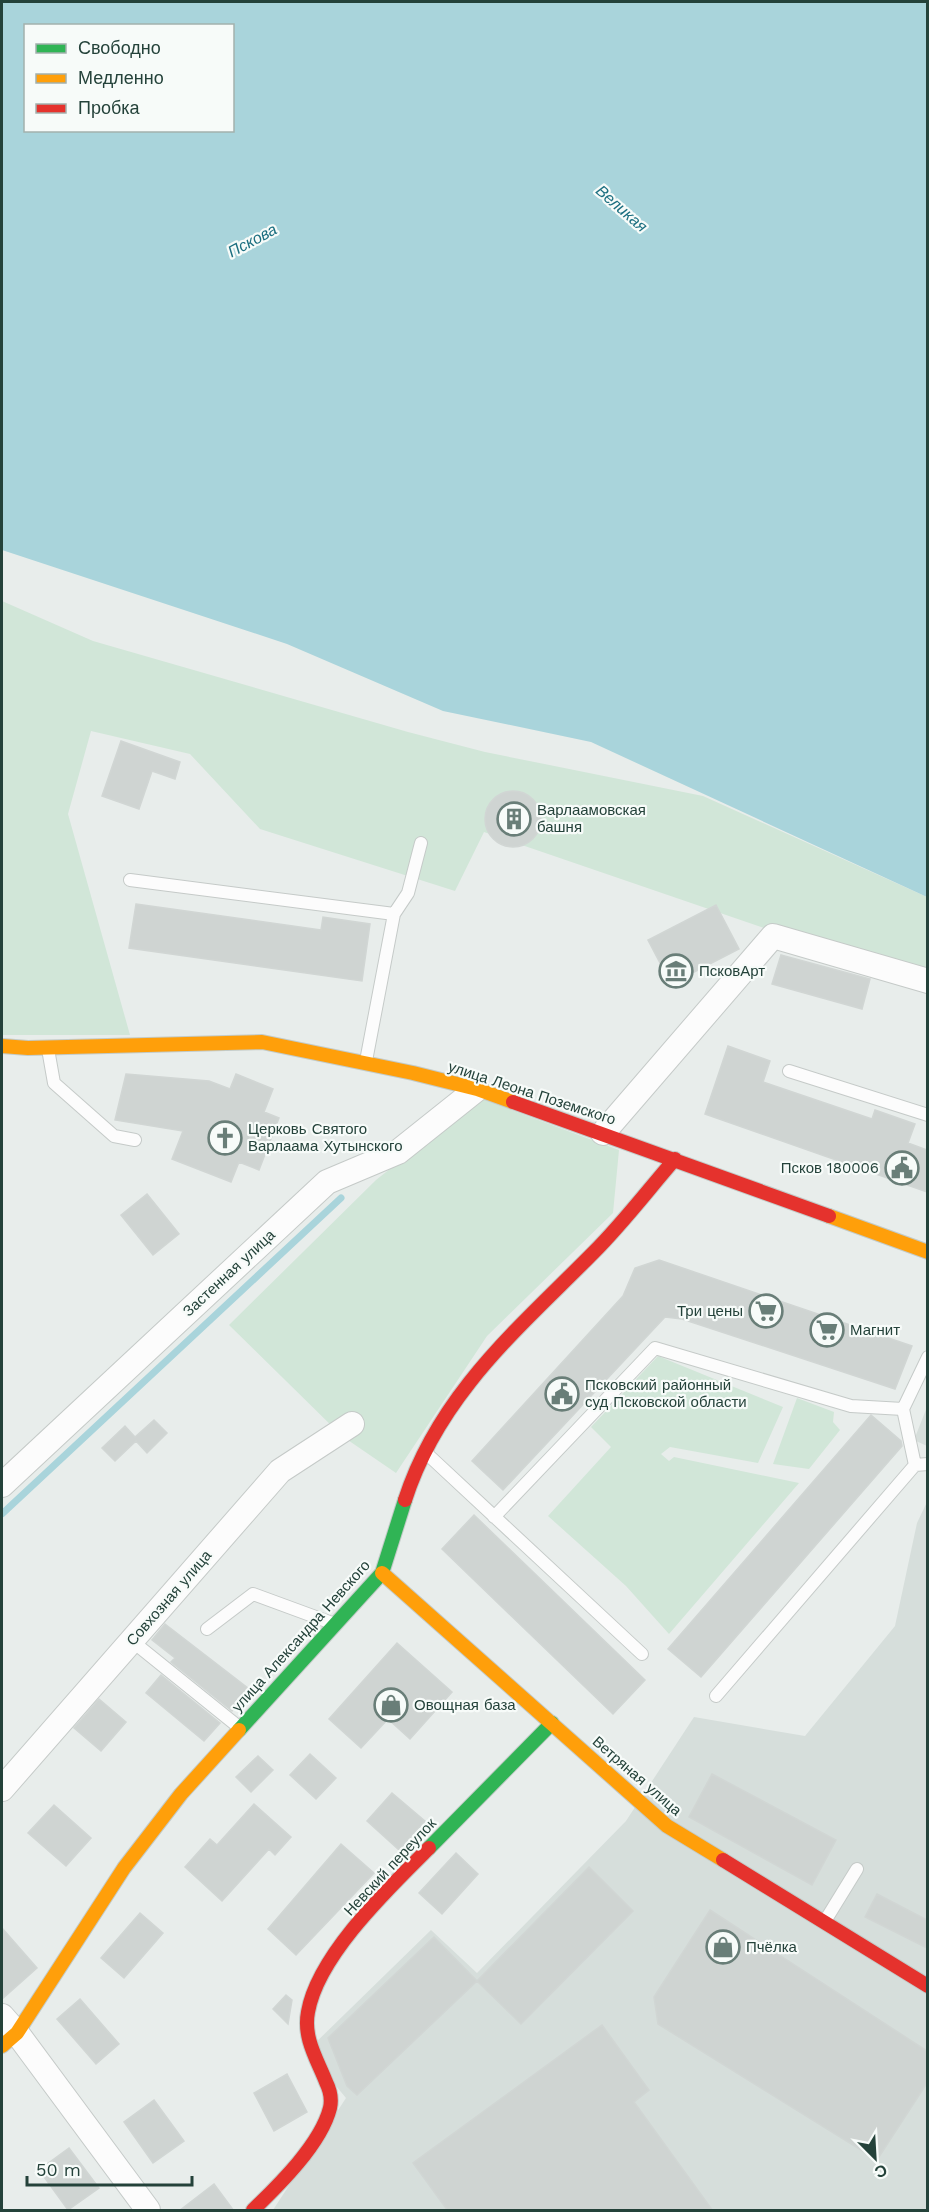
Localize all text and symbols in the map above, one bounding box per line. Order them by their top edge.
legend [24,24,234,132]
text: Свободно [78,37,161,58]
text: Медленно [78,67,164,88]
text: Пробка [78,97,141,118]
water label: Великая [592,181,652,236]
water label: Пскова [224,220,280,261]
building icon: Варлаамовская башня [496,801,532,837]
place label: Варлаамовская башня [537,801,646,836]
museum icon: ПсковАрт [658,953,694,989]
place label: ПсковАрт [699,962,765,980]
street label: улица Леона Поземского [446,1057,618,1129]
church icon: Церковь Святого Варлаама Хутынского [207,1120,243,1156]
place label: Церковь Святого Варлаама Хутынского [248,1120,403,1155]
public building icon: Псков 180006 [884,1150,920,1186]
place label: Псков 180006 [781,1159,879,1177]
street label: Застенная улица [179,1225,279,1320]
supermarket icon: Три цены [748,1293,784,1329]
place label: Три цены [677,1302,743,1320]
supermarket icon: Магнит [809,1312,845,1348]
place label: Магнит [850,1321,900,1339]
public building icon: Псковский районный суд Псковской области [544,1376,580,1412]
place label: Псковский районный суд Псковской области [585,1376,747,1411]
street label: Совхозная улица [123,1546,216,1649]
street label: улица Александра Невского [228,1556,374,1716]
shop icon: Овощная база [373,1687,409,1723]
place label: Овощная база [414,1696,516,1714]
street label: Ветряная улица [589,1732,686,1820]
street label: Невский переулок [340,1814,440,1920]
shop icon: Пчёлка [705,1929,741,1965]
place label: Пчёлка [746,1938,798,1956]
north arrow [845,2128,905,2188]
scale bar [27,2149,192,2187]
text: 50 m [36,2159,81,2180]
text: С [871,2160,890,2182]

